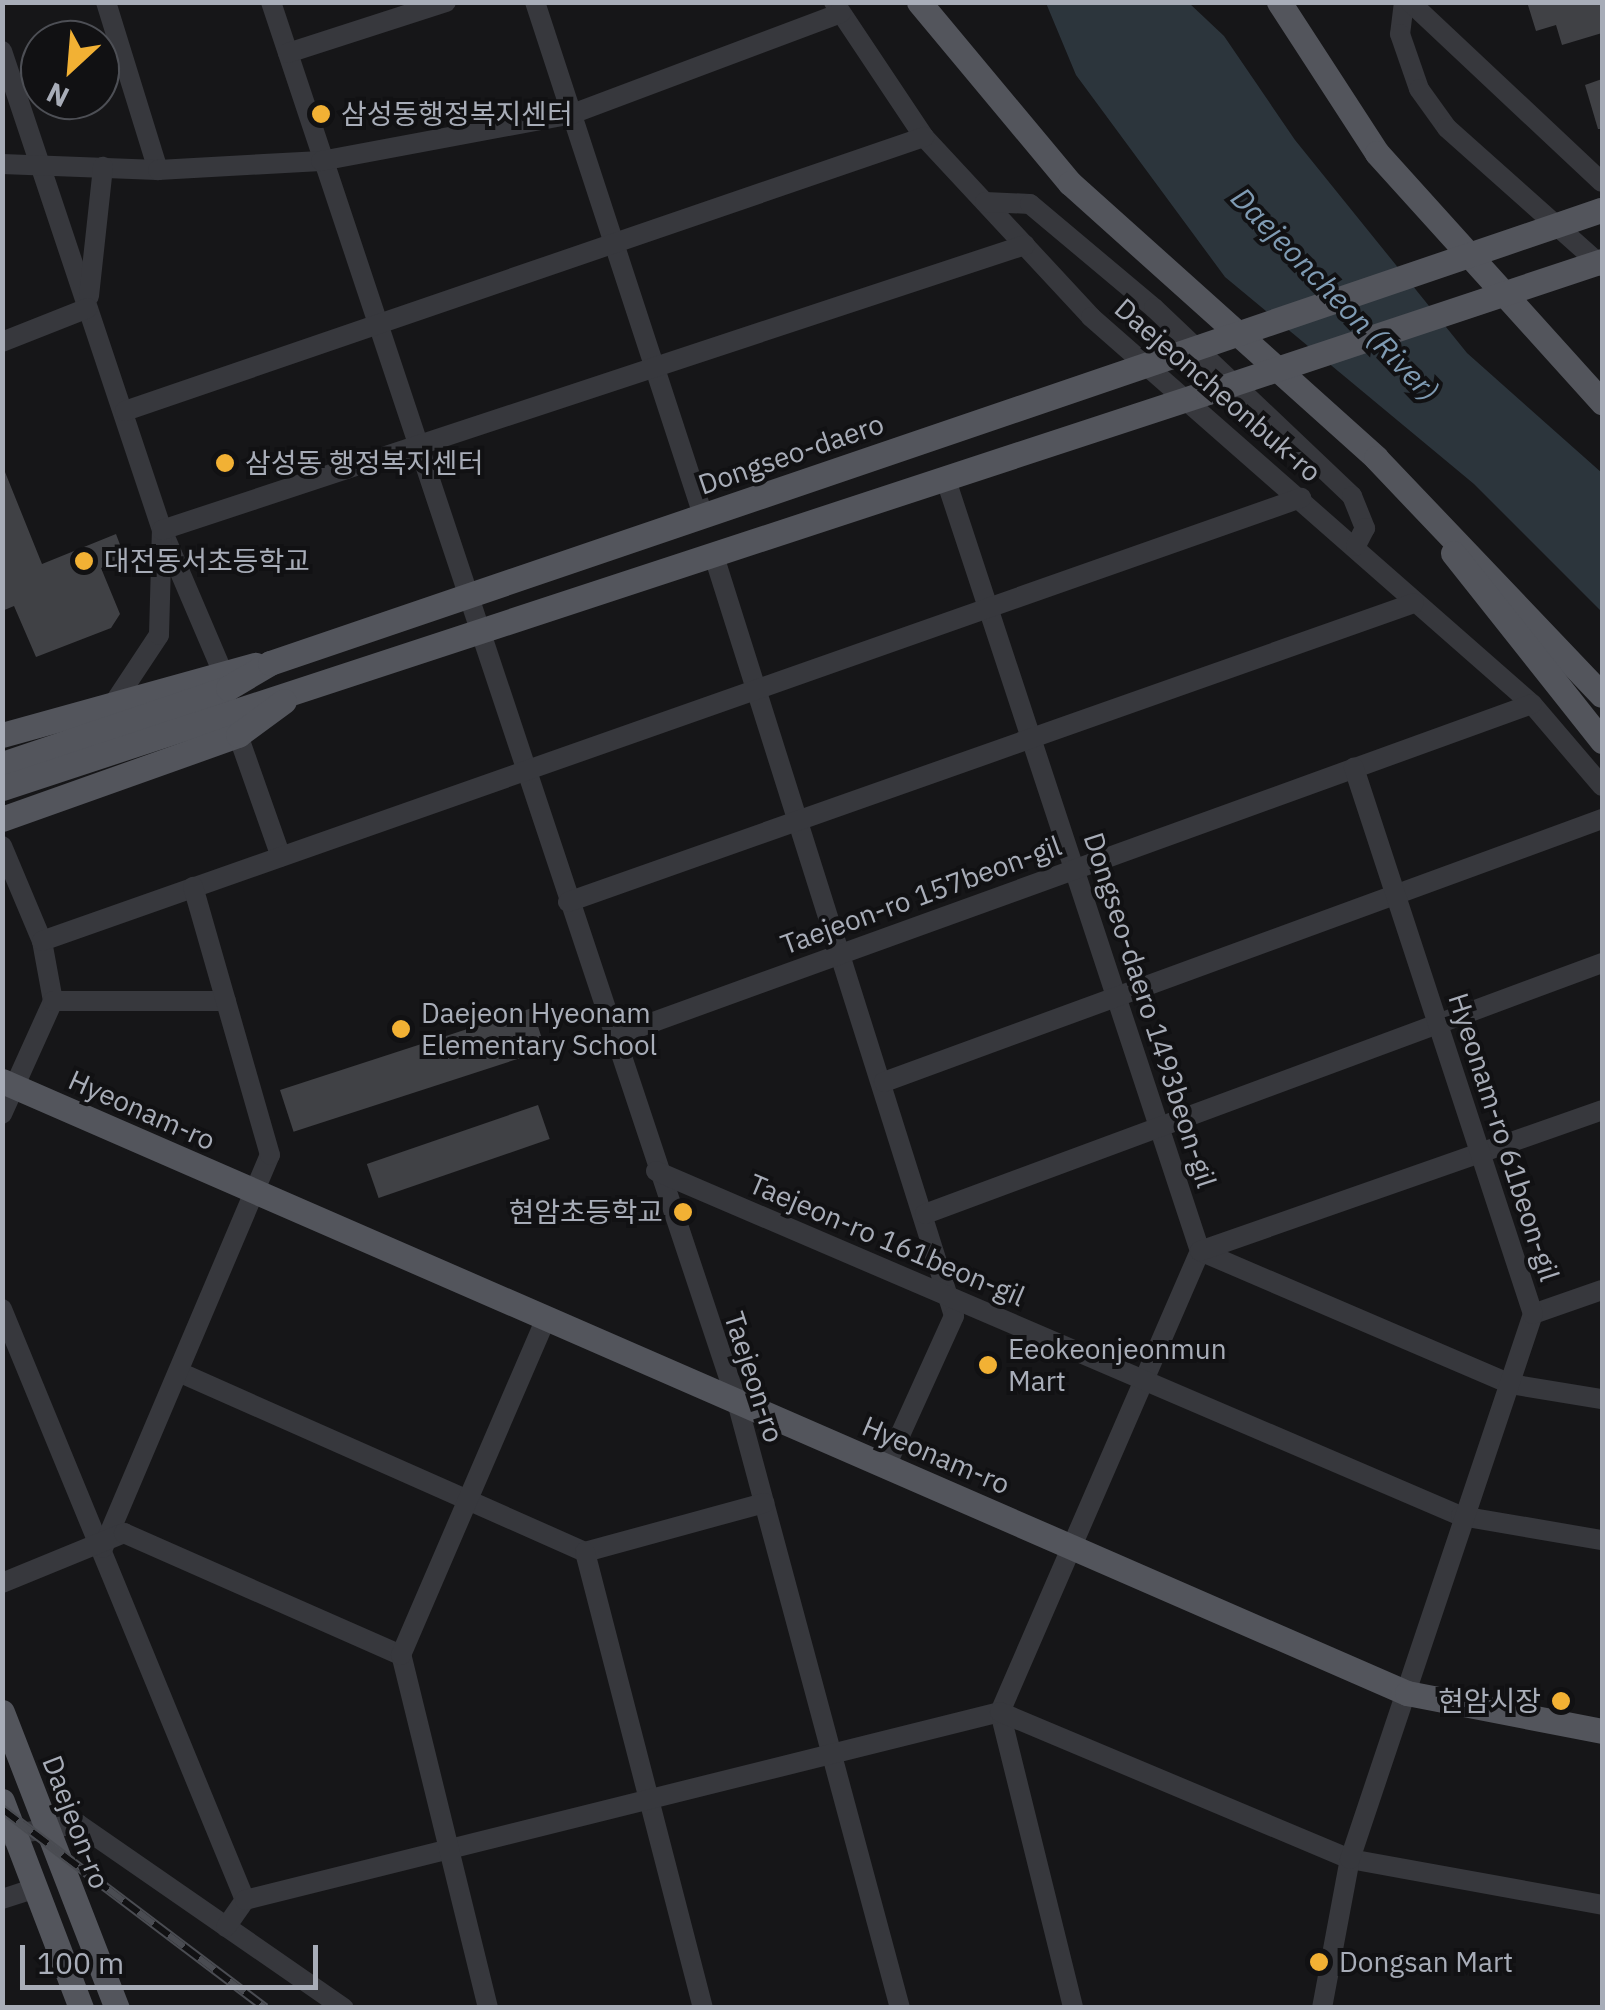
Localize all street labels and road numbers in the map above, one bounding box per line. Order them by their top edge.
street label: Daejeoncheonbuk-ro [1108,291,1328,489]
street label: Dongseo-daero [694,407,888,501]
street label: Dongseo-daero 1493beon-gil [1077,828,1223,1192]
street label: Taejeon-ro 157beon-gil [776,829,1066,961]
street label: Hyeonam-ro 61beon-gil [1442,989,1566,1285]
street label: Hyeonam-ro [63,1063,221,1157]
street label: Taejeon-ro 161beon-gil [744,1167,1030,1313]
street label: Taejeon-ro [717,1307,791,1447]
street label: Hyeonam-ro [857,1409,1015,1501]
street label: Daejeon-ro [35,1751,117,1893]

